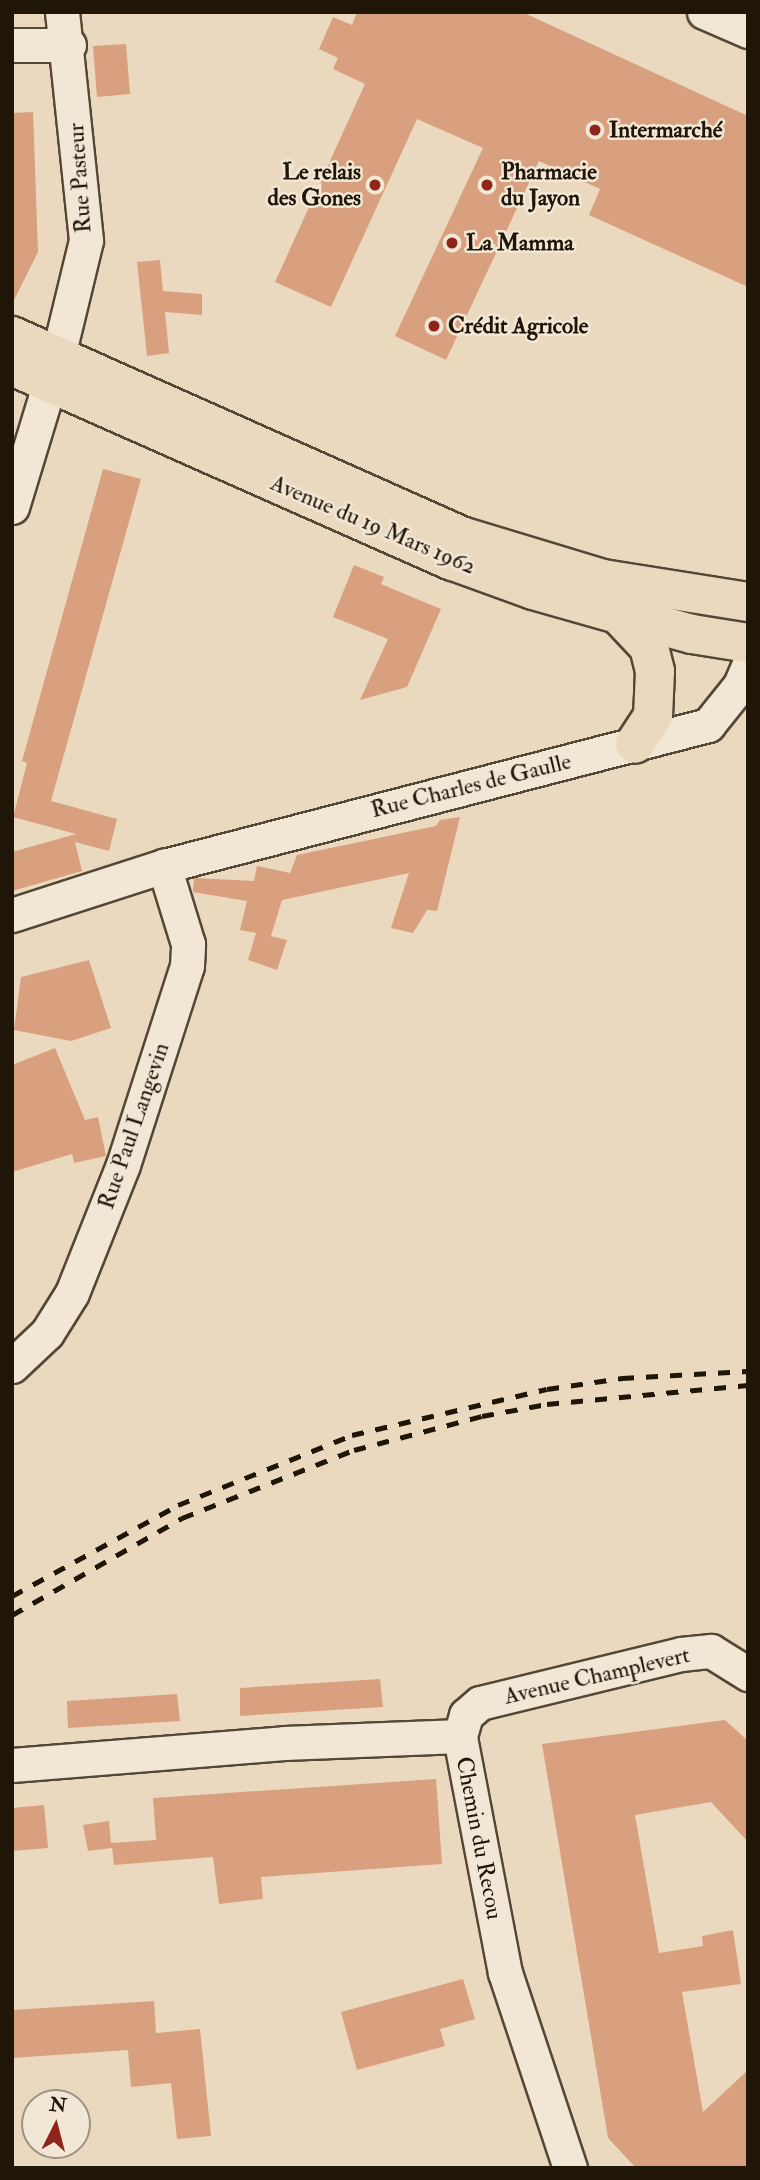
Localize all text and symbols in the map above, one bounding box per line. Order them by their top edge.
place label: Intermarché [609,116,722,144]
street label: Rue Pasteur [62,122,98,234]
marker: Intermarché [587,122,603,138]
place label: Le relais des Gones [268,158,361,212]
place label: Pharmacie du Jayon [501,158,597,212]
marker: Le relais des Gones [367,177,383,193]
marker: Pharmacie du Jayon [479,177,495,193]
place label: La Mamma [466,229,574,257]
marker: La Mamma [444,235,460,251]
place label: Crédit Agricole [448,312,588,340]
marker: Crédit Agricole [426,318,442,334]
street label: Avenue du 19 Mars 1962 [266,469,480,581]
street label: Rue Charles de Gaulle [368,748,574,824]
street label: Rue Paul Langevin [93,1039,175,1213]
street label: Avenue Champlevert [501,1641,693,1711]
street label: Chemin du Recou [450,1754,508,1922]
north arrow [21,2089,91,2159]
text: N [48,2092,68,2118]

